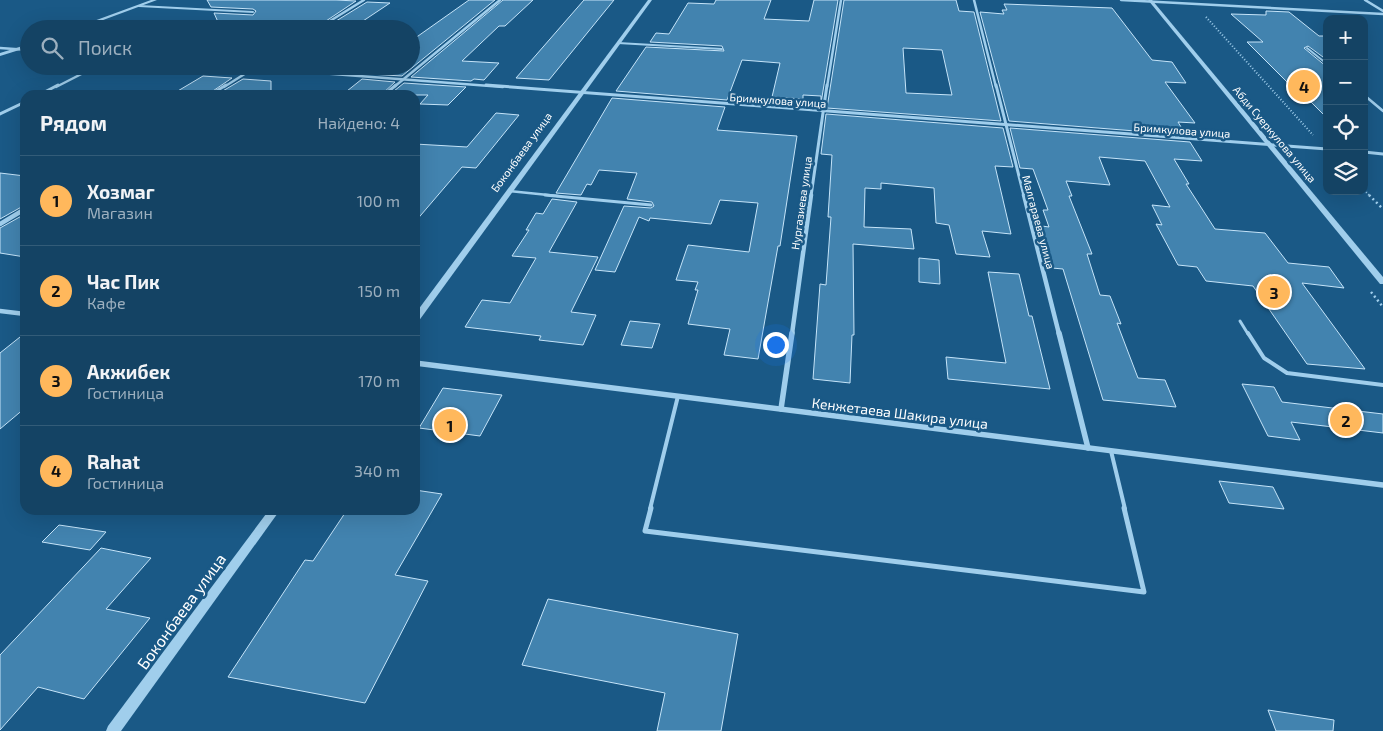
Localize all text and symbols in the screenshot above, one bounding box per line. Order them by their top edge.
map controls [1323,15,1368,195]
button: + [1323,15,1368,60]
search box [20,20,420,75]
icon: search [38,34,66,62]
text: Поиск [78,36,132,59]
button: − [1323,60,1368,105]
pin: 4 [1288,67,1320,105]
street label: Абди Суеркулова улица [1230,83,1319,186]
street label: Бримкулова улица [729,90,827,111]
button: locate [1323,105,1368,150]
text: Рядом [40,110,107,135]
street label: Боконбаева улица [488,110,555,195]
text: Найдено: 4 [317,113,400,132]
street label: Бримкулова улица [1133,120,1231,141]
button: layers [1323,150,1368,195]
street label: Нургазиева улица [788,156,815,251]
street label: Малгараева улица [1019,174,1058,271]
text: Хозмаг [87,180,155,203]
text: 1 [53,191,59,210]
text: 100 m [357,191,400,210]
text: Магазин [87,203,153,222]
text: Час Пик [87,270,160,293]
pin: 3 [1258,273,1290,311]
text: 2 [51,281,61,300]
text: 150 m [358,281,400,300]
text: Кафе [87,293,126,312]
your location [763,332,789,358]
text: Акжибек [87,360,170,383]
text: 3 [51,371,61,390]
text: 170 m [358,371,400,390]
text: Гостиница [87,383,164,402]
street label: Кенжетаева Шакира улица [811,394,989,432]
pin: 2 [1330,401,1362,439]
pin: 1 [434,406,466,444]
text: Rahat [87,450,140,473]
text: 4 [51,461,61,480]
text: 340 m [354,461,400,480]
text: Гостиница [87,473,164,492]
street label: Боконбаева улица [133,549,230,673]

